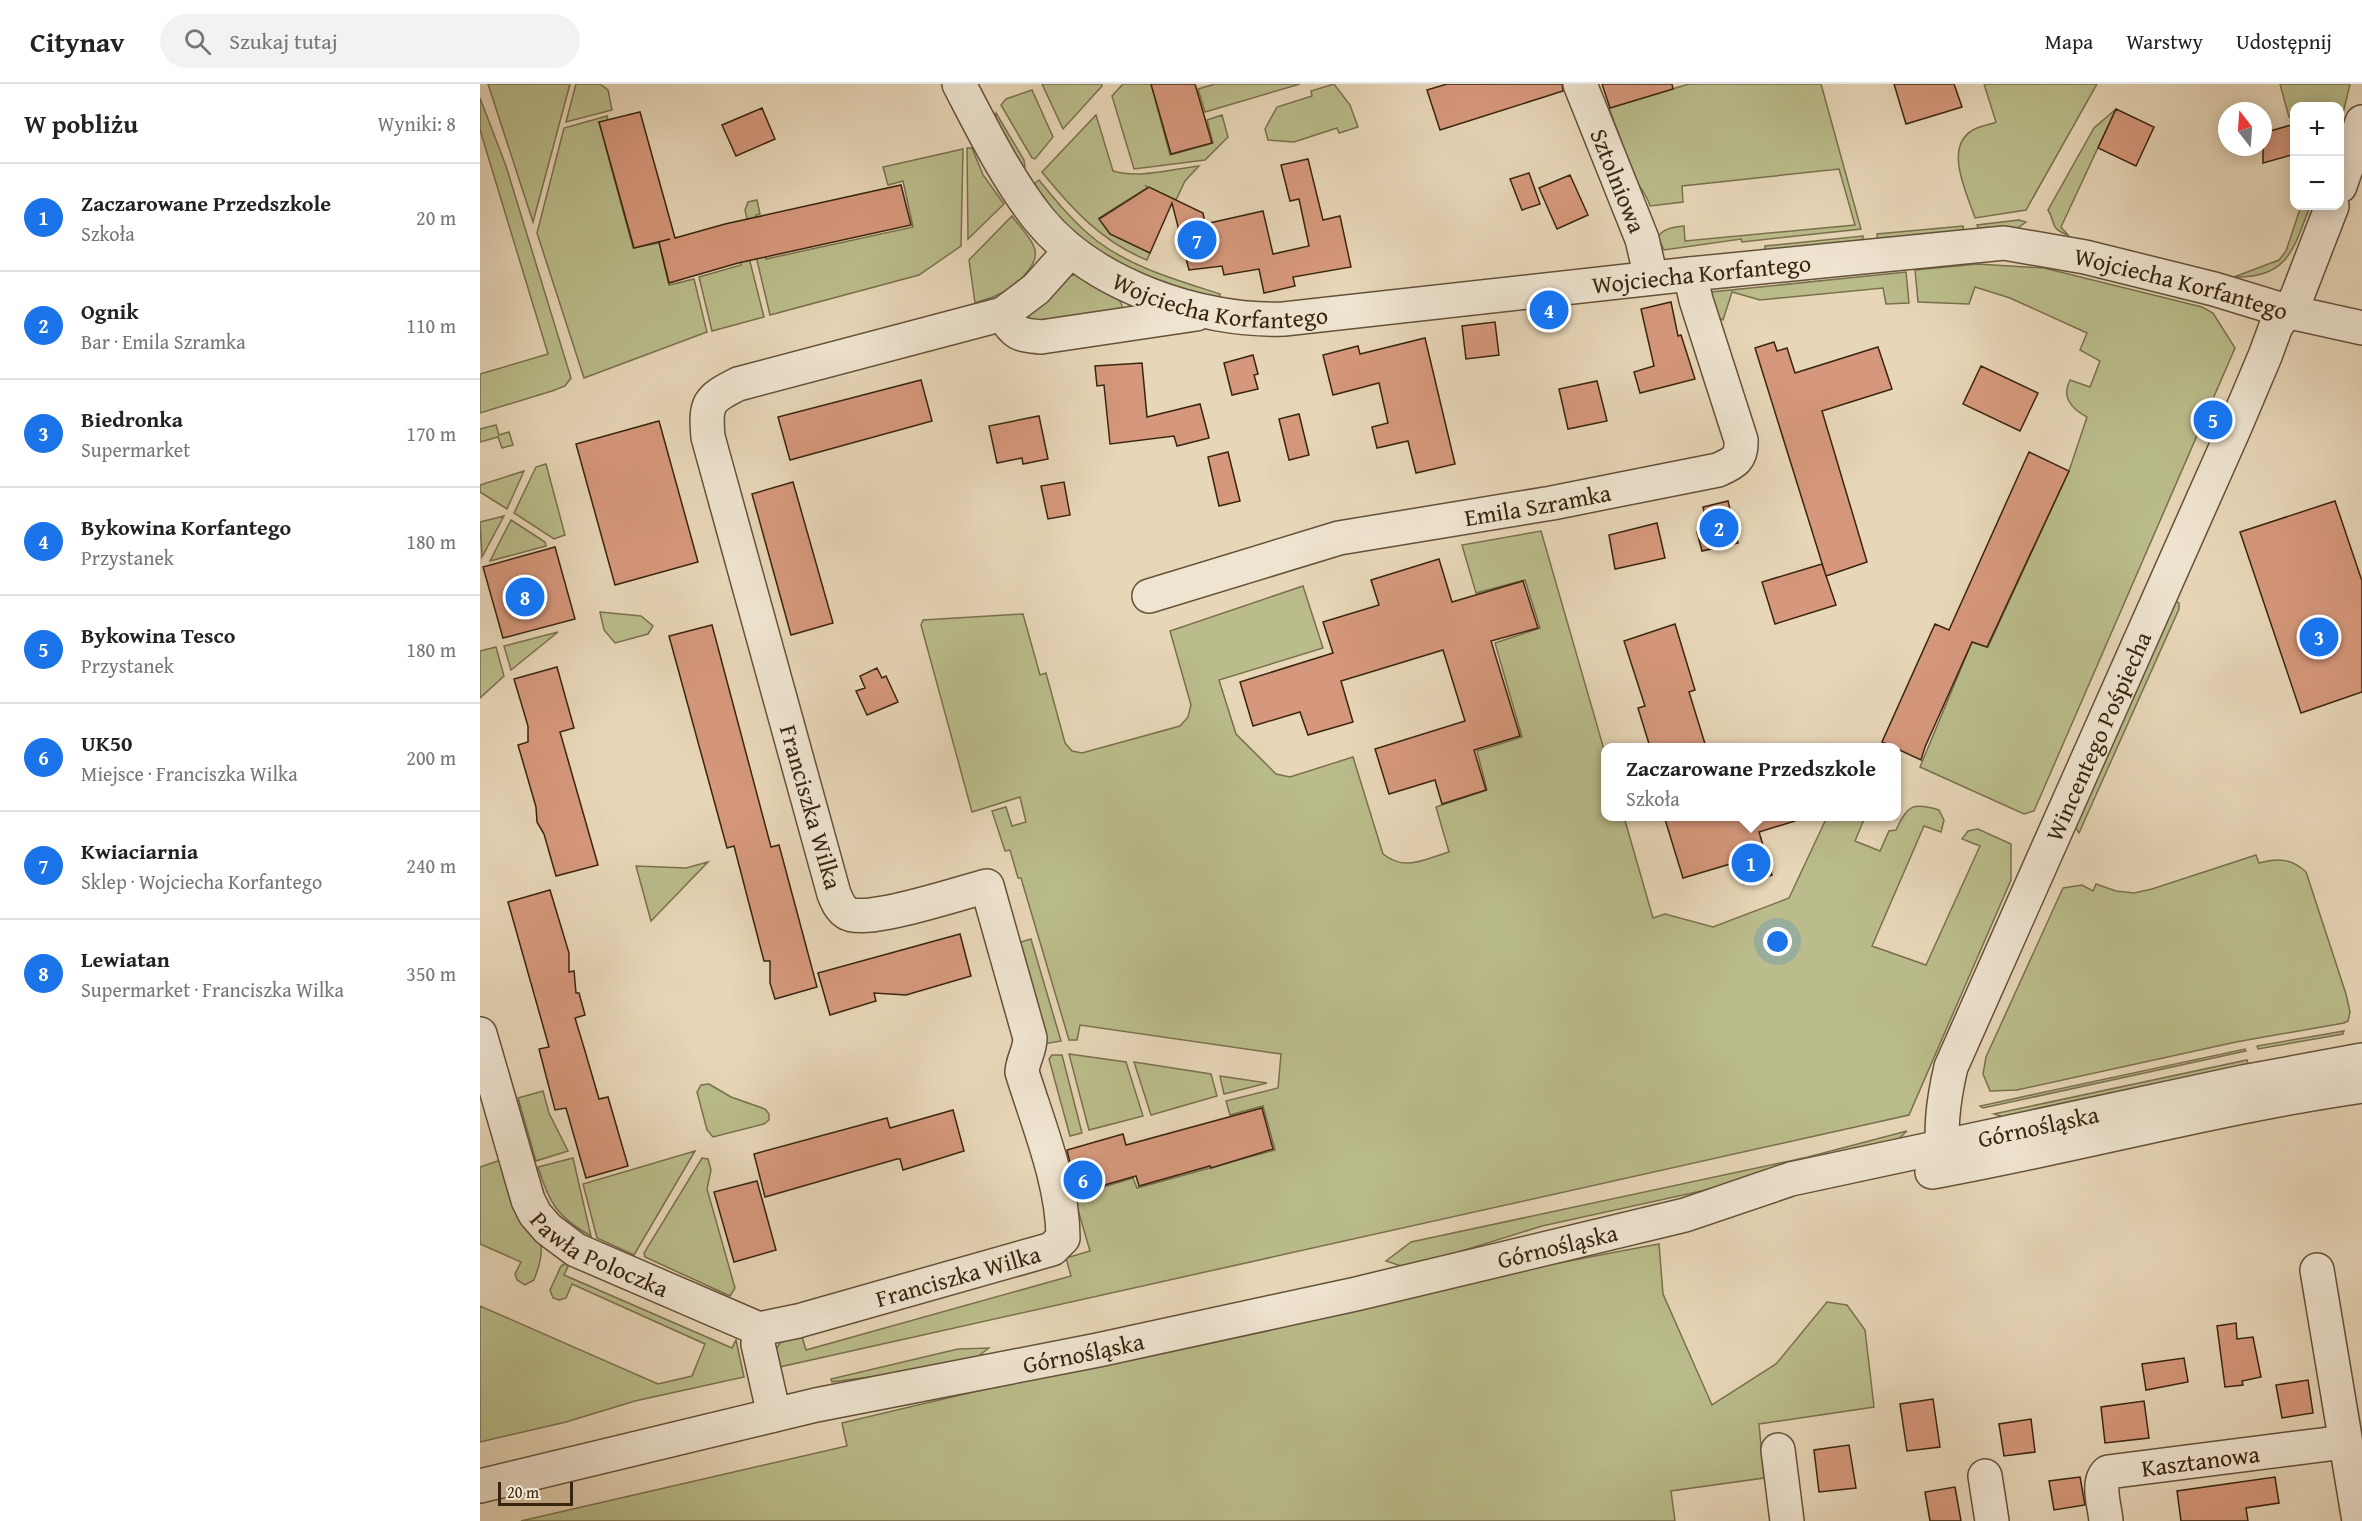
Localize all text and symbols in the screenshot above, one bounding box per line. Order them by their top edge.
search box [160,14,580,68]
text: Citynav [30,21,124,62]
icon: search [181,25,214,58]
text: Szukaj tutaj [229,25,338,57]
text: Mapa [2045,26,2093,57]
text: Warstwy [2126,26,2203,57]
text: Udostępnij [2236,26,2332,57]
north arrow [2218,102,2272,156]
map controls [2290,102,2344,210]
button: + [2290,102,2344,156]
text: W pobliżu [24,104,138,143]
text: Wyniki: 8 [378,109,456,138]
street label: Sztolniowa [1582,123,1656,239]
button: − [2290,156,2344,210]
text: Zaczarowane Przedszkole [81,187,331,219]
text: 1 [38,203,49,232]
text: 20 m [416,203,456,232]
pin: 7 [1178,218,1216,262]
text: Szkoła [81,219,135,248]
street label: Wojciecha Korfantego [2072,238,2293,328]
street label: Wojciecha Korfantego [1590,245,1813,302]
street label: Wojciecha Korfantego [1107,263,1330,337]
pin: 4 [1530,288,1568,332]
text: Ognik [81,295,139,327]
text: 2 [38,311,49,340]
text: 110 m [406,311,456,340]
text: Bar · Emila Szramka [81,327,246,356]
pin: 5 [2194,398,2232,442]
text: Biedronka [81,403,183,435]
text: 3 [38,419,49,448]
text: 170 m [406,419,456,448]
text: Supermarket [81,435,190,464]
street label: Emila Szramka [1462,474,1615,535]
pin: 2 [1700,506,1738,550]
text: Bykowina Korfantego [81,511,291,543]
text: 4 [38,527,49,556]
text: 180 m [406,527,456,556]
text: Przystanek [81,543,174,572]
pin: 8 [506,574,544,620]
pin: 3 [2300,614,2338,660]
text: Bykowina Tesco [81,619,235,651]
street label: Wincentego Pośpiecha [2036,625,2160,846]
text: 5 [38,635,49,664]
text: 180 m [406,635,456,664]
text: Przystanek [81,651,174,680]
street label: Franciszka Wilka [771,721,851,894]
text: UK50 [81,727,133,759]
text: 6 [38,743,49,772]
text: 200 m [406,743,456,772]
popup [1601,743,1901,821]
text: Zaczarowane Przedszkole [1626,752,1876,784]
text: Miejsce · Franciszka Wilka [81,759,298,788]
text: Szkoła [1626,784,1680,813]
text: Kwiaciarnia [81,835,198,867]
pin: 1 [1732,840,1770,886]
text: 7 [38,851,49,880]
text: 240 m [406,851,456,880]
text: Sklep · Wojciecha Korfantego [81,867,322,896]
your location [1763,927,1792,956]
text: Lewiatan [81,943,170,975]
text: 8 [38,959,49,988]
text: 350 m [406,959,456,988]
text: Supermarket · Franciszka Wilka [81,975,344,1004]
street label: Górnośląska [1974,1096,2102,1156]
pin: 6 [1064,1158,1102,1202]
street label: Pawła Poloczka [522,1203,675,1306]
street label: Górnośląska [1494,1214,1622,1277]
street label: Franciszka Wilka [871,1235,1045,1316]
street label: Górnośląska [1020,1323,1148,1382]
street label: Kasztanowa [2139,1435,2262,1485]
scale bar [498,1479,573,1506]
text: 20 m [507,1480,539,1504]

